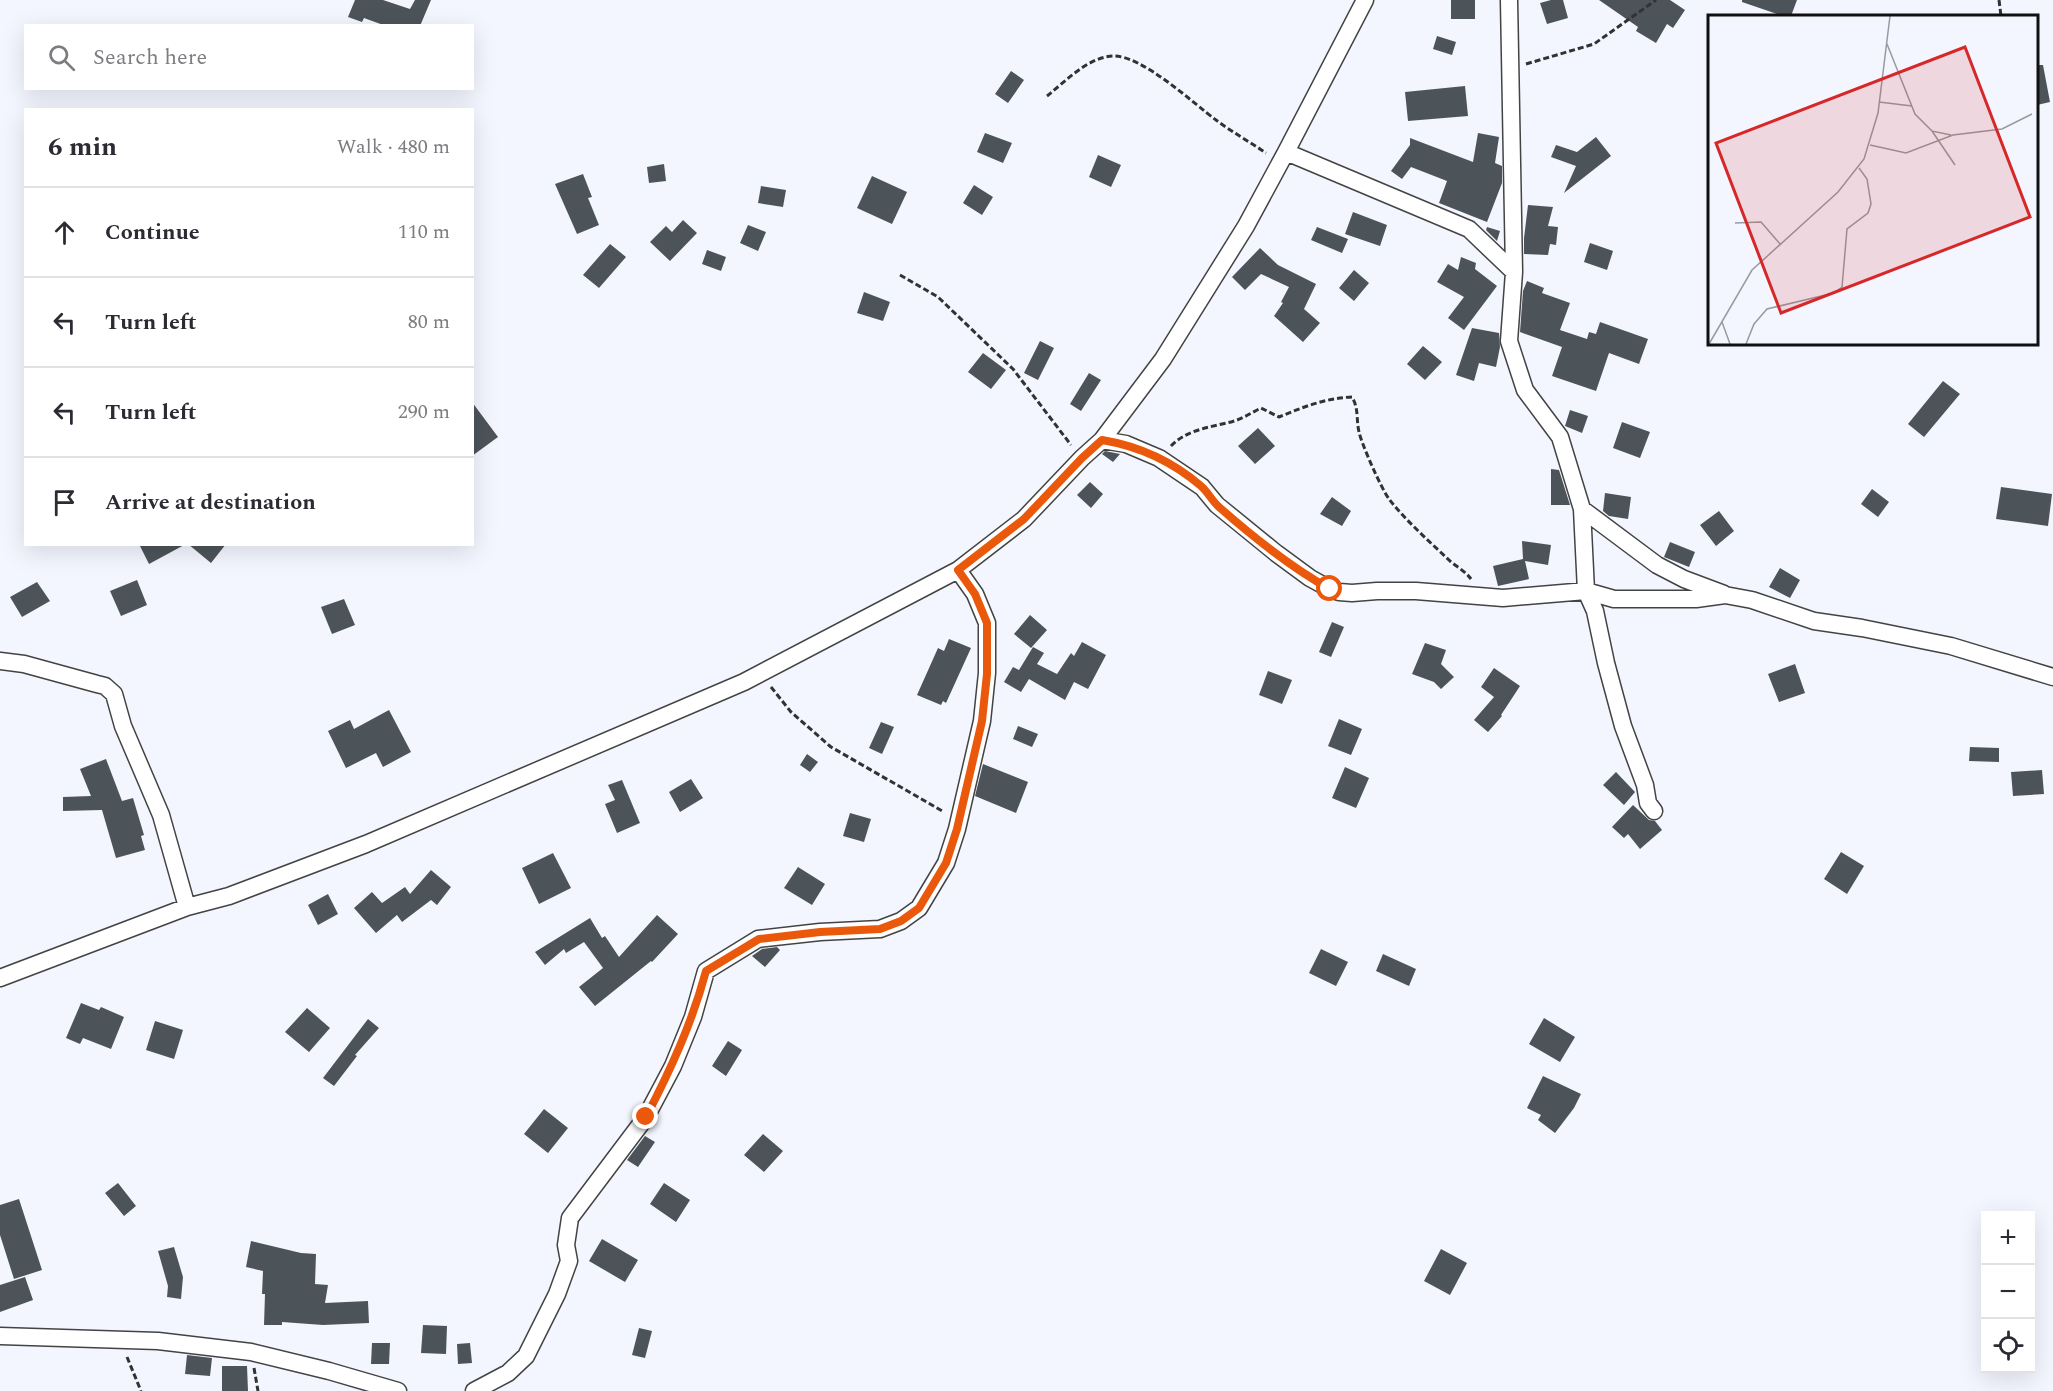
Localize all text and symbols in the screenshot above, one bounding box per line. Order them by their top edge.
inset map [1708,15,2038,345]
search box [24,24,474,90]
icon: search [45,41,78,74]
text: Search here [93,41,207,74]
text: 6 min [48,127,117,167]
text: Walk · 480 m [337,132,450,162]
icon: ahead [48,216,81,249]
text: Continue [105,216,200,249]
text: 110 m [398,217,450,247]
icon: left [48,306,81,339]
text: Turn left [105,306,197,339]
text: 80 m [408,307,450,337]
icon: left [48,396,81,429]
text: Turn left [105,396,197,429]
text: 290 m [398,397,450,427]
icon: arrive [48,486,81,519]
text: Arrive at destination [105,486,316,519]
route start [1316,575,1342,601]
route end [632,1103,658,1129]
map controls [1981,1211,2035,1373]
button: + [1981,1211,2035,1265]
button: − [1981,1265,2035,1319]
button: locate [1981,1319,2035,1373]

